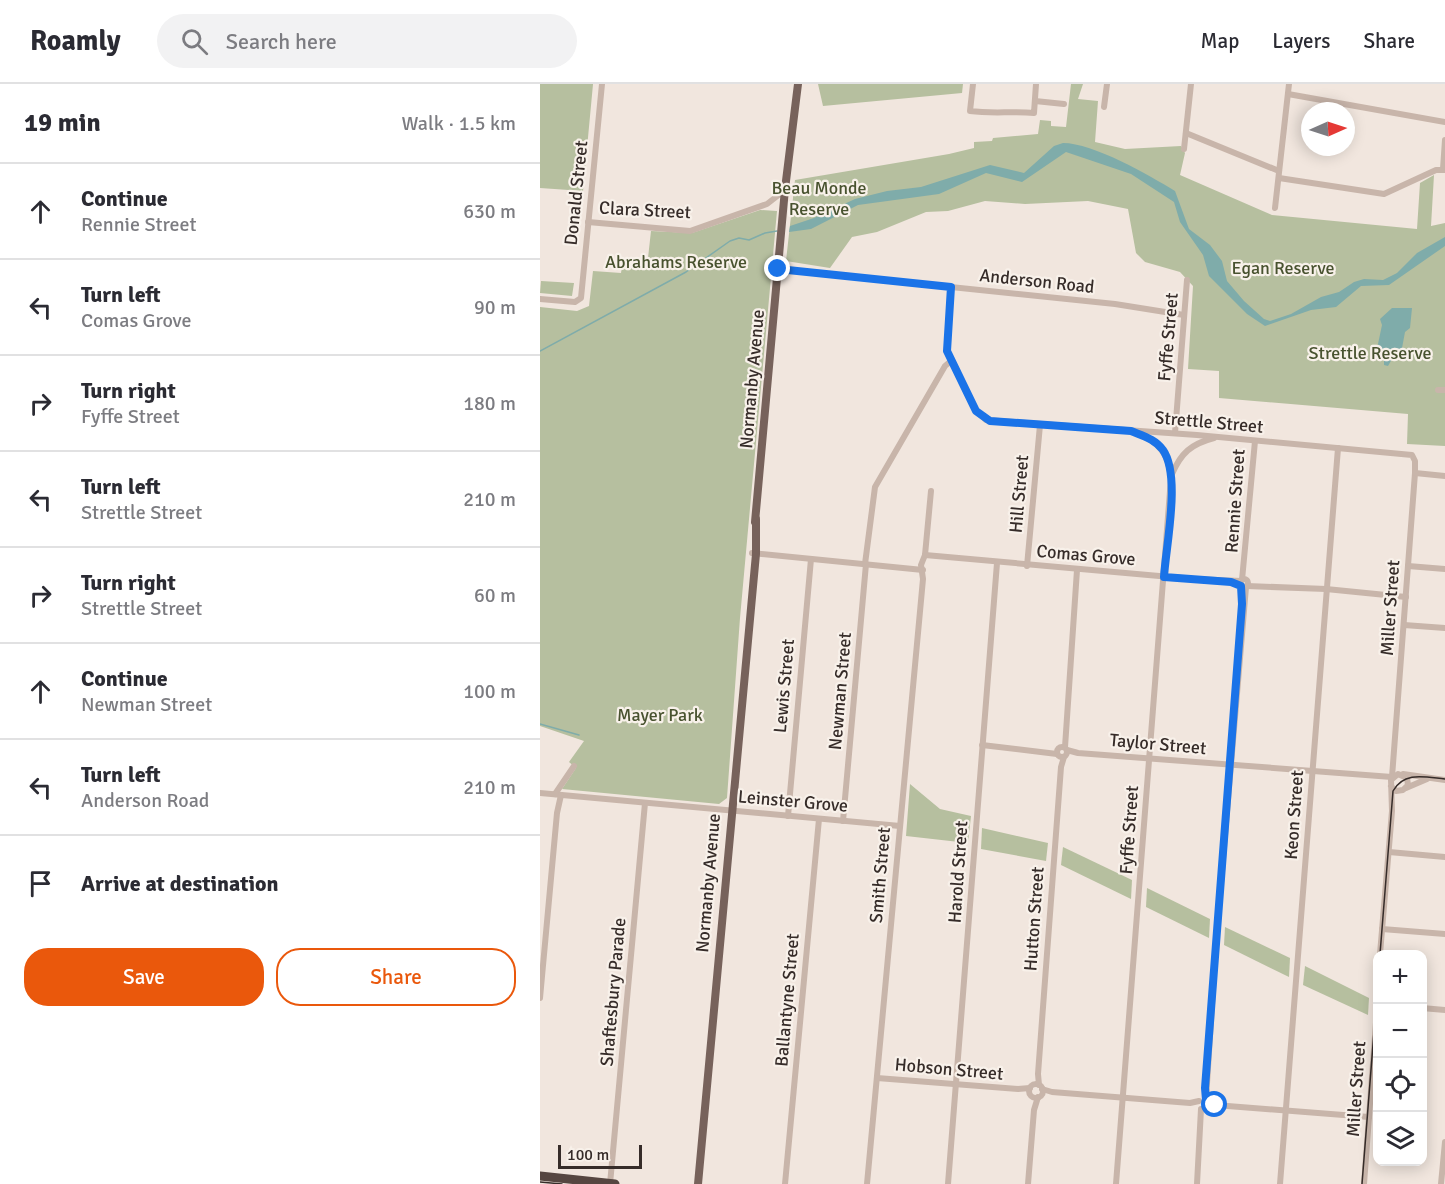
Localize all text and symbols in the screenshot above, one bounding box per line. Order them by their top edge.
search box [157,14,577,68]
text: Roamly [30,24,121,58]
icon: search [178,25,211,58]
text: Search here [226,28,337,55]
text: Map [1201,28,1239,54]
text: Layers [1272,28,1330,54]
text: Share [1363,28,1415,54]
north arrow [1301,102,1355,156]
text: 19 min [24,107,101,139]
text: Walk · 1.5 km [402,111,516,136]
street label: Donald Street [560,139,592,247]
park label: Beau Monde Reserve [771,177,867,220]
text: Continue [81,185,168,212]
icon: ahead [24,195,57,228]
street label: Clara Street [599,197,691,223]
text: 630 m [463,199,516,224]
text: Rennie Street [81,212,197,237]
park label: Abrahams Reserve [605,251,747,273]
route end [764,255,790,281]
park label: Egan Reserve [1232,257,1334,279]
street label: Anderson Road [978,264,1096,298]
text: Turn left [81,281,161,308]
icon: left [24,291,57,324]
street label: Fyffe Street [1153,292,1183,382]
text: 90 m [474,295,516,320]
text: Comas Grove [81,308,191,333]
street label: Normanby Avenue [735,308,769,450]
park label: Strettle Reserve [1309,342,1431,364]
text: Turn right [81,377,176,404]
icon: right [24,387,57,420]
text: 180 m [463,391,516,416]
text: Fyffe Street [81,404,180,429]
street label: Strettle Street [1154,406,1264,438]
street label: Rennie Street [1220,448,1250,554]
street label: Hill Street [1005,454,1033,534]
text: Turn left [81,473,161,500]
icon: left [24,483,57,516]
text: 210 m [463,487,516,512]
text: Strettle Street [81,500,202,525]
street label: Comas Grove [1036,540,1136,570]
street label: Miller Street [1376,559,1404,657]
text: Turn right [81,569,176,596]
icon: right [24,579,57,612]
text: 60 m [474,583,516,608]
text: Strettle Street [81,596,202,621]
street label: Newman Street [824,631,856,751]
street label: Lewis Street [769,638,799,734]
text: Continue [81,665,168,692]
icon: ahead [24,675,57,708]
text: 100 m [463,679,516,704]
text: Newman Street [81,692,212,717]
park label: Mayer Park [617,704,703,726]
street label: Taylor Street [1109,729,1207,759]
text: Turn left [81,761,161,788]
street label: Keon Street [1280,770,1308,860]
icon: left [24,771,57,804]
text: 210 m [463,775,516,800]
street label: Leinster Grove [737,785,849,817]
street label: Fyffe Street [1115,785,1143,875]
text: Anderson Road [81,788,209,813]
street label: Normanby Avenue [691,812,725,954]
street label: Harold Street [943,820,973,924]
street label: Smith Street [865,826,895,924]
street label: Hutton Street [1019,866,1049,972]
icon: arrive [24,867,57,900]
text: Arrive at destination [81,870,278,897]
street label: Shaftesbury Parade [596,917,630,1067]
street label: Ballantyne Street [770,932,804,1068]
button: Save [24,948,264,1006]
button: Share [276,948,516,1006]
map controls [1373,950,1427,1166]
button: + [1373,950,1427,1004]
button: − [1373,1004,1427,1058]
street label: Miller Street [1342,1040,1370,1138]
street label: Hobson Street [894,1053,1004,1085]
button: locate [1373,1058,1427,1112]
route start [1201,1091,1227,1117]
button: layers [1373,1112,1427,1166]
scale bar [558,1142,642,1170]
text: 100 m [567,1145,609,1165]

